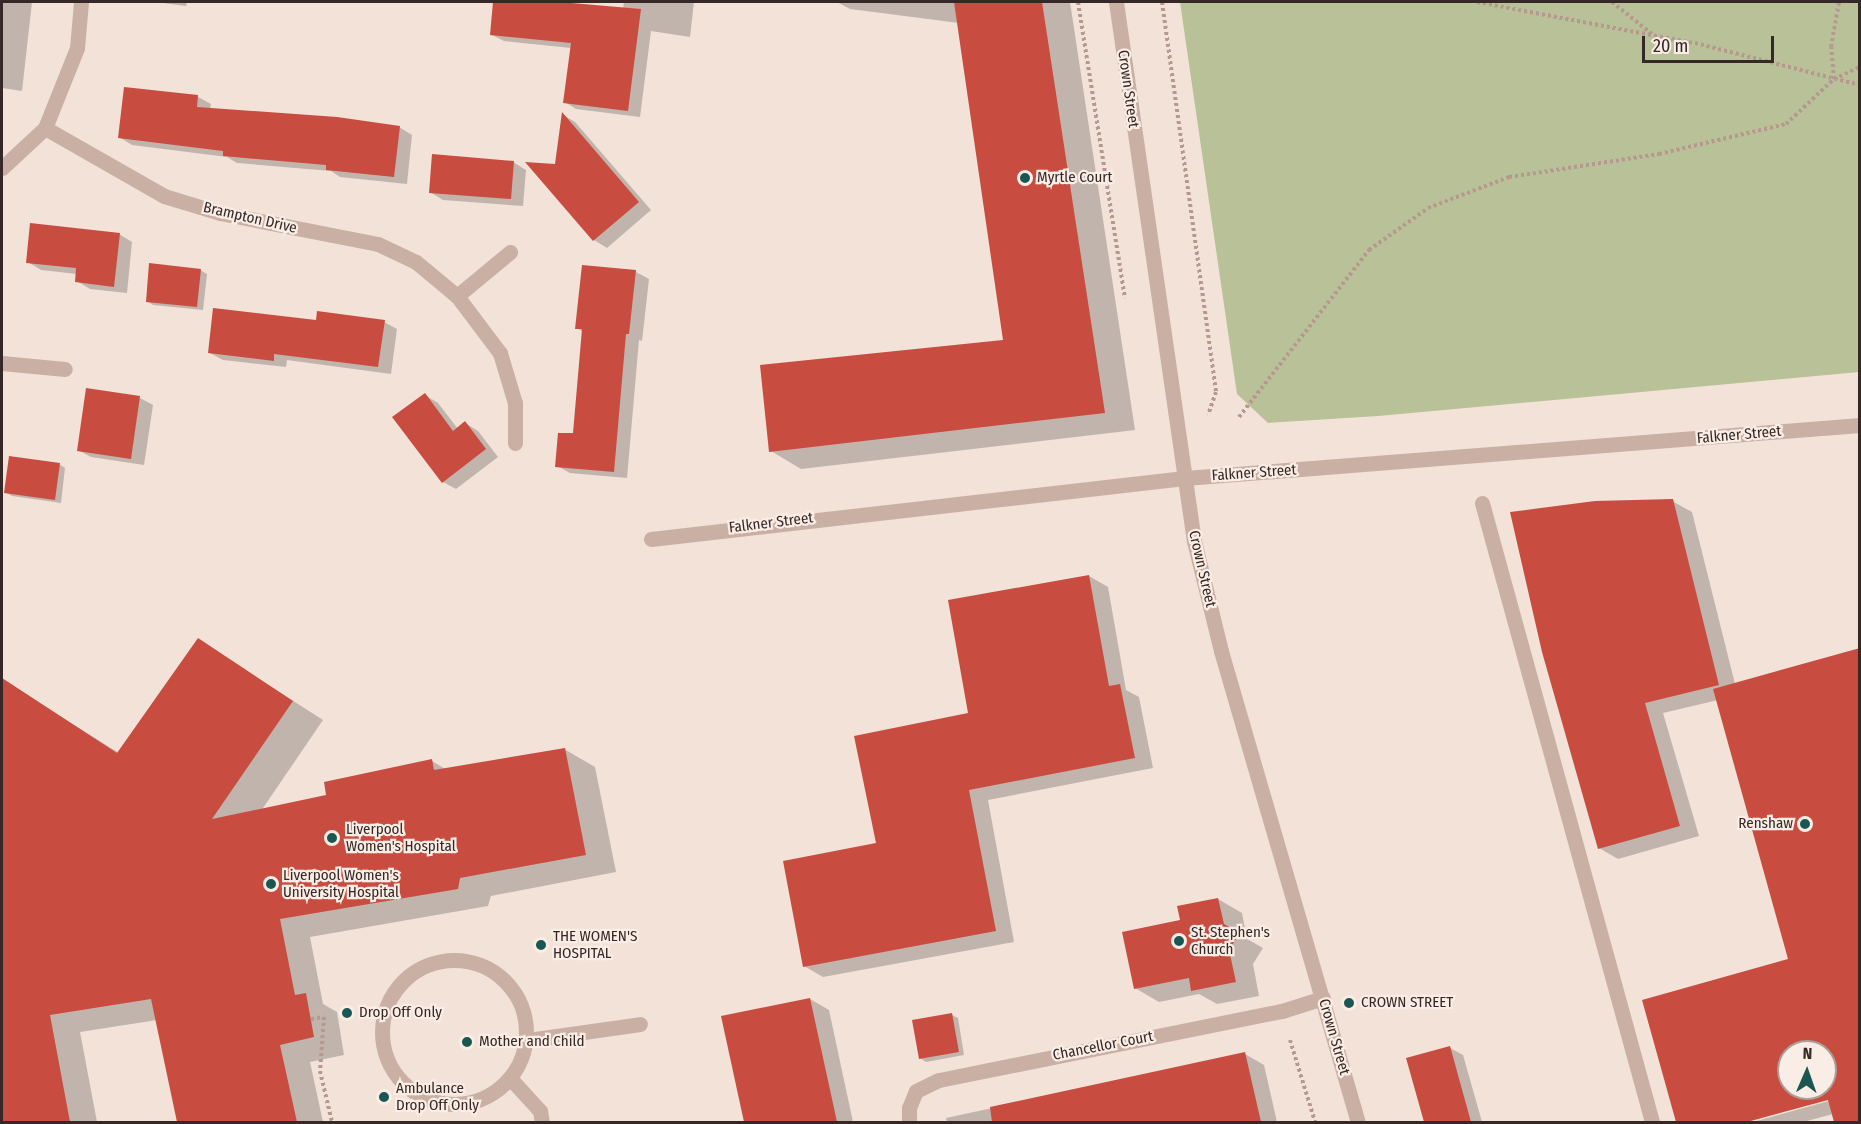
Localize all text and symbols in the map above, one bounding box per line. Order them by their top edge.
scale bar [1645,24,1777,62]
text: 20 m [1653,35,1688,57]
street label: Crown Street [1114,49,1142,129]
place label: Myrtle Court [1037,169,1112,187]
marker: Myrtle Court [1018,171,1032,185]
street label: Brampton Drive [201,198,299,238]
street label: Falkner Street [1696,422,1782,448]
street label: Falkner Street [1211,461,1297,485]
street label: Falkner Street [728,509,814,537]
street label: Crown Street [1184,529,1220,609]
place label: Renshaw [1738,815,1793,833]
marker: Renshaw [1798,817,1812,831]
place label: Liverpool Women's Hospital [346,820,456,855]
marker: Liverpool Women's Hospital [323,829,341,847]
place label: Liverpool Women's University Hospital [283,866,399,901]
marker: Liverpool Women's University Hospital [264,877,278,891]
place label: St. Stephen's Church [1191,923,1270,958]
place label: THE WOMEN'S HOSPITAL [553,927,637,962]
marker: St. Stephen's Church [1172,934,1186,948]
marker: THE WOMEN'S HOSPITAL [534,938,548,952]
place label: CROWN STREET [1361,994,1453,1012]
marker: CROWN STREET [1342,996,1356,1010]
street label: Crown Street [1315,997,1353,1077]
place label: Drop Off Only [359,1004,442,1022]
marker: Drop Off Only [340,1006,354,1020]
street label: Chancellor Court [1051,1027,1155,1065]
place label: Mother and Child [479,1033,584,1051]
marker: Mother and Child [460,1035,474,1049]
north arrow [1777,1040,1837,1100]
text: N [1802,1044,1813,1063]
place label: Ambulance Drop Off Only [396,1079,479,1114]
marker: Ambulance Drop Off Only [377,1090,391,1104]

